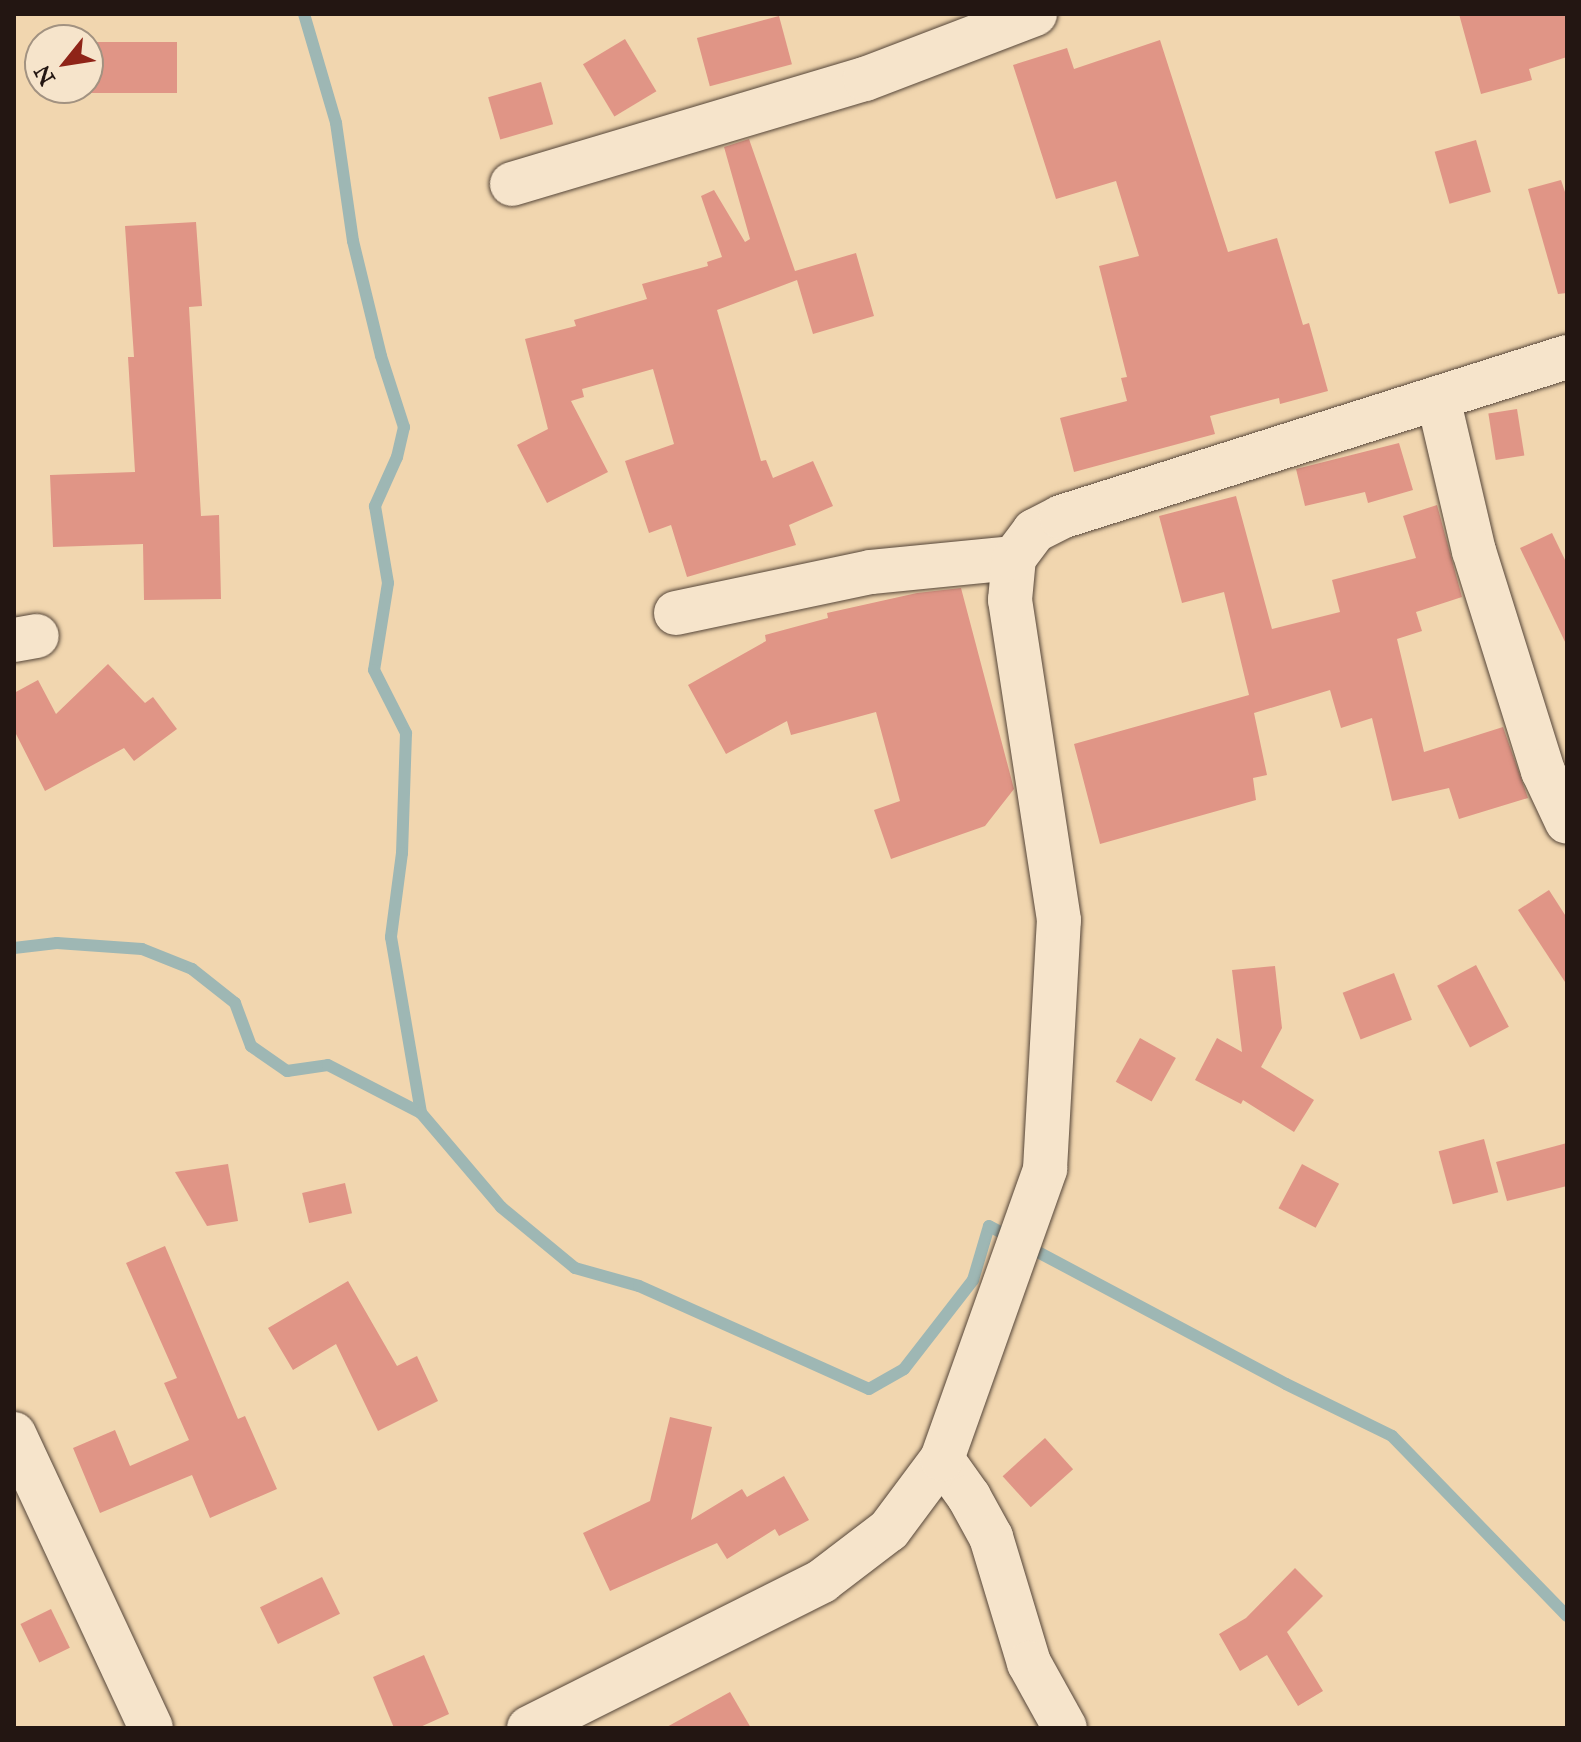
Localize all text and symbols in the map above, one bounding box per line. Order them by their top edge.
north arrow [24,24,104,104]
text: N [28,60,61,90]

